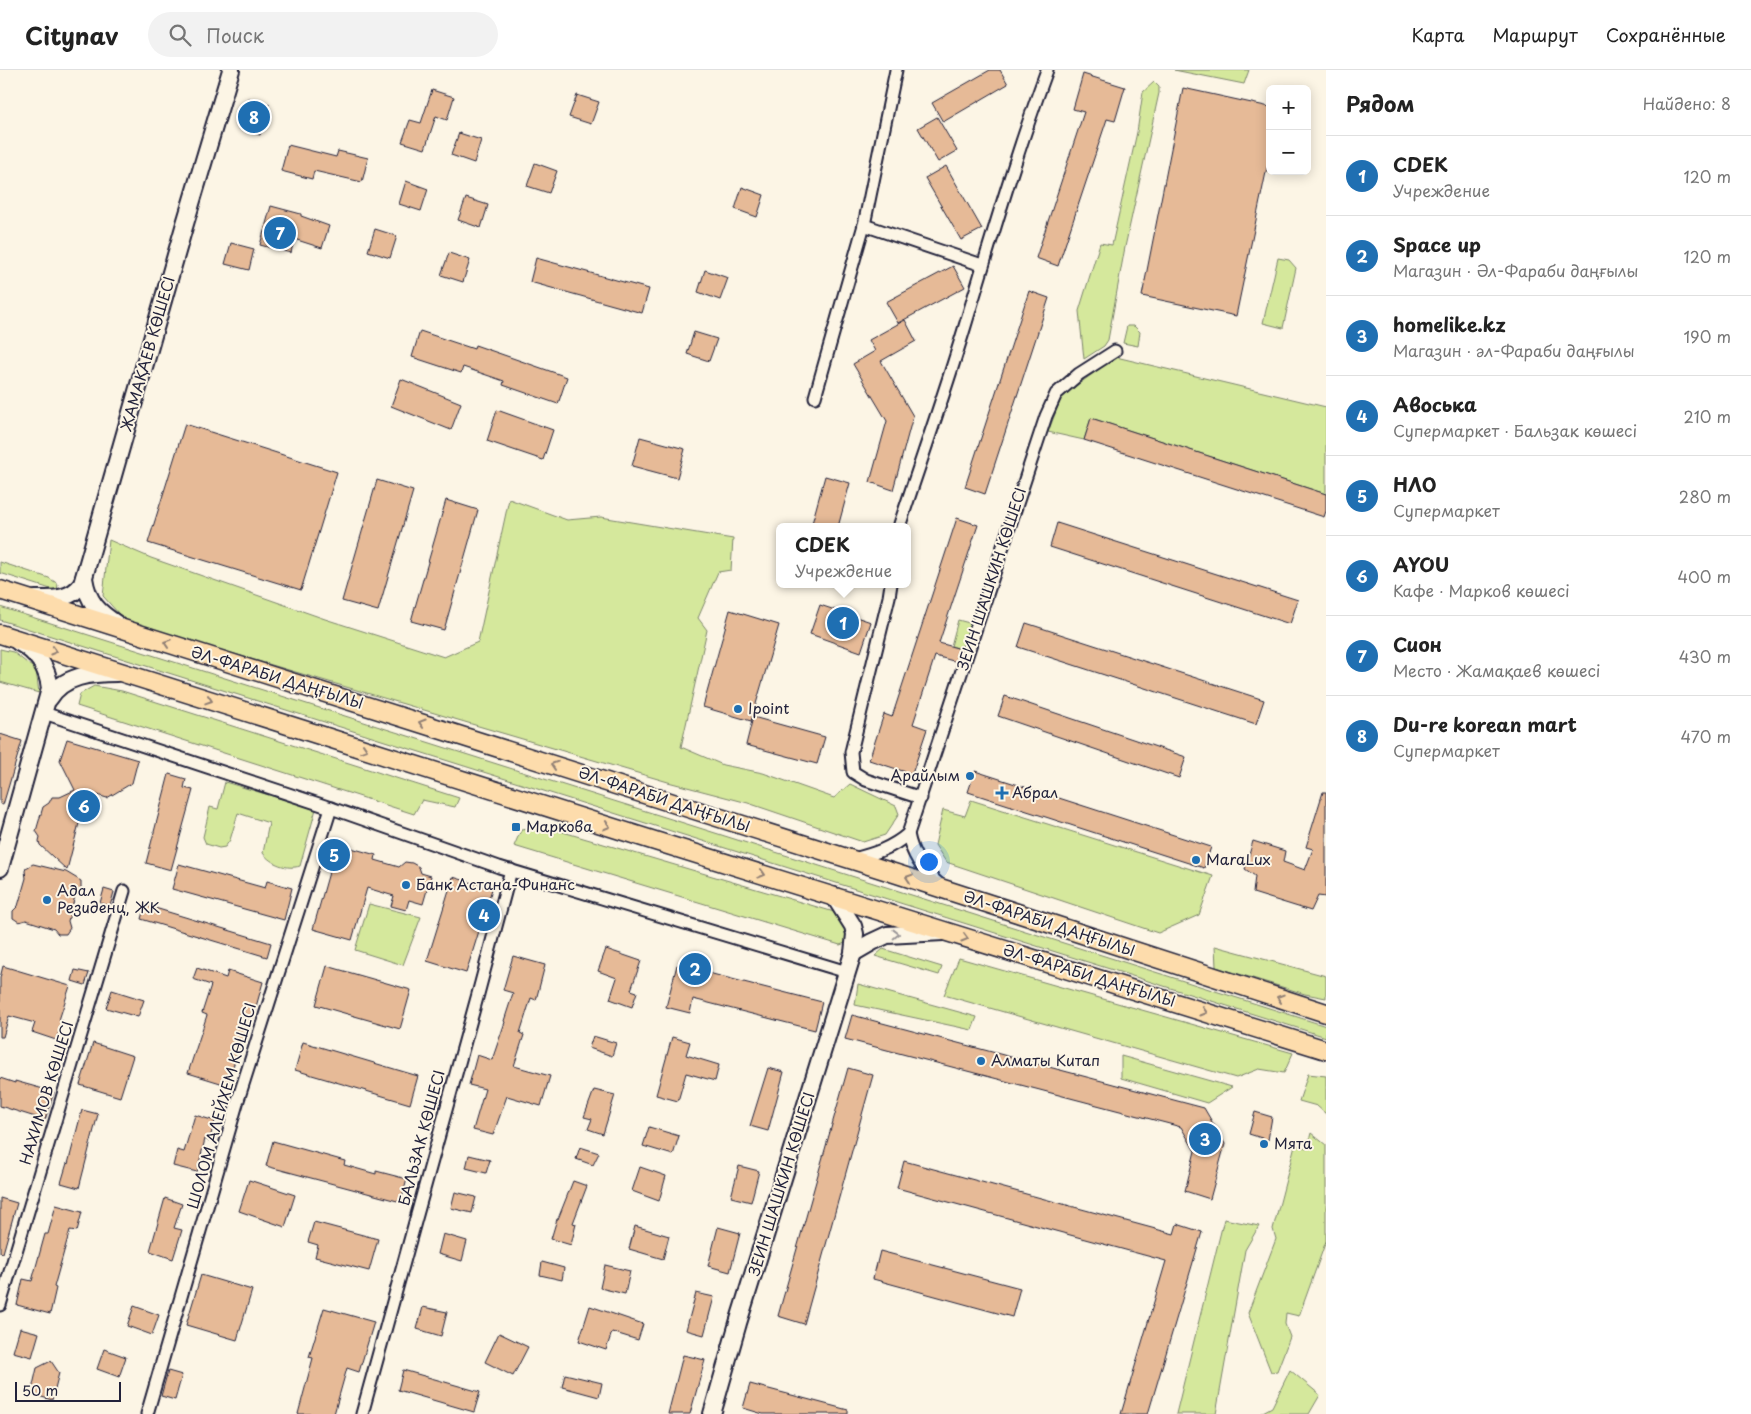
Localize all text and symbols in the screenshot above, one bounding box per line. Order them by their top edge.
search box [148,12,498,57]
text: Citynav [25,17,118,53]
icon: search [166,21,194,49]
text: Поиск [206,21,264,49]
text: Карта [1412,21,1464,48]
text: Маршрут [1492,21,1578,48]
text: Сохранённые [1606,21,1726,48]
map controls [1266,85,1311,175]
button: + [1266,85,1311,130]
text: Рядом [1346,87,1414,119]
text: Найдено: 8 [1643,91,1731,115]
pin: 8 [238,98,270,136]
button: − [1266,130,1311,175]
text: CDEK [1393,150,1448,178]
text: 1 [1358,164,1366,188]
text: 120 m [1684,164,1731,188]
text: Учреждение [1393,178,1490,202]
pin: 7 [264,214,296,252]
text: Space up [1393,230,1481,258]
text: 2 [1356,244,1368,268]
text: 120 m [1684,244,1731,268]
text: Магазин · Әл-Фараби даңғылы [1393,258,1639,282]
street label: ЖАМАҚАЕВ КӨШЕСІ [113,273,180,434]
text: homelike.kz [1393,310,1506,338]
text: 3 [1357,324,1367,348]
text: 190 m [1683,324,1731,348]
text: Магазин · әл-Фараби даңғылы [1393,338,1635,362]
text: Авоська [1393,390,1477,418]
text: 4 [1357,404,1367,428]
text: 210 m [1683,404,1731,428]
text: Супермаркет · Бальзак көшесі [1393,418,1637,442]
text: НЛО [1393,470,1437,498]
street label: ЗЕИН ШАШКИН КӨШЕСІ [950,484,1031,673]
text: 5 [1357,484,1367,508]
text: 280 m [1679,484,1731,508]
text: Супермаркет [1393,498,1500,522]
popup [776,523,911,588]
text: CDEK [795,530,850,558]
text: AYOU [1393,550,1449,578]
text: Учреждение [795,558,892,582]
text: 6 [1356,564,1368,588]
text: 400 m [1678,564,1731,588]
text: Кафе · Марков көшесі [1393,578,1570,602]
pin: 1 [827,604,859,642]
text: Сион [1393,630,1442,658]
one-way arrow [163,639,171,649]
street label: ӘЛ-ФАРАБИ ДАҢҒЫЛЫ [188,639,367,714]
text: 7 [1357,644,1367,668]
text: 430 m [1679,644,1731,668]
one-way arrow [50,645,58,655]
text: Место · Жамақаев көшесі [1393,658,1600,682]
one-way arrow [205,694,213,704]
place label: Ipoint [748,696,789,719]
marker: Ipoint [732,703,744,715]
text: Du-re korean mart [1393,710,1577,738]
one-way arrow [418,719,427,729]
text: 8 [1357,724,1367,748]
text: 470 m [1681,724,1731,748]
text: Супермаркет [1393,738,1500,762]
one-way arrow [359,744,368,754]
one-way arrow [550,760,558,770]
street label: ӘЛ-ФАРАБИ ДАҢҒЫЛЫ [576,760,753,837]
place label: Арайлым [890,763,960,786]
marker: Арайлым [964,770,976,782]
place label: Абрал [1012,780,1058,803]
pin: 6 [68,787,100,825]
marker: Абрал [996,787,1008,799]
place label: Маркова [526,814,593,837]
marker: Маркова [510,821,522,833]
one-way arrow [602,821,610,831]
pin: 5 [318,836,350,874]
place label: MaraLux [1206,847,1271,870]
your location [916,849,942,875]
marker: MaraLux [1190,854,1202,866]
one-way arrow [757,869,765,879]
place label: Банк Астана-Финанс [416,872,575,895]
one-way arrow [905,873,913,883]
place label: Адал Резиденц, ЖК [57,878,160,918]
marker: Банк Астана-Финанс [400,879,412,891]
street label: ӘЛ-ФАРАБИ ДАҢҒЫЛЫ [961,884,1138,961]
marker: Адал Резиденц, ЖК [41,894,53,906]
pin: 4 [468,896,500,934]
one-way arrow [892,929,900,940]
one-way arrow [961,932,969,942]
street label: ӘЛ-ФАРАБИ ДАҢҒЫЛЫ [1000,937,1179,1012]
pin: 2 [679,950,711,988]
one-way arrow [1276,994,1284,1004]
street label: ШОЛОМ АЛЕЙХЕМ КӨШЕСІ [180,1000,261,1211]
one-way arrow [1200,1006,1208,1016]
street label: НАХИМОВ КӨШЕСІ [13,1018,78,1167]
place label: Алматы Китап [991,1048,1100,1071]
marker: Алматы Китап [975,1055,987,1067]
street label: БАЛЬЗАК КӨШЕСІ [391,1067,450,1208]
street label: ЗЕИН ШАШКИН КӨШЕСІ [742,1089,819,1278]
pin: 3 [1189,1120,1221,1158]
place label: Мята [1274,1131,1313,1154]
marker: Мята [1258,1138,1270,1150]
scale bar [15,1379,121,1402]
text: 50 m [22,1380,58,1401]

